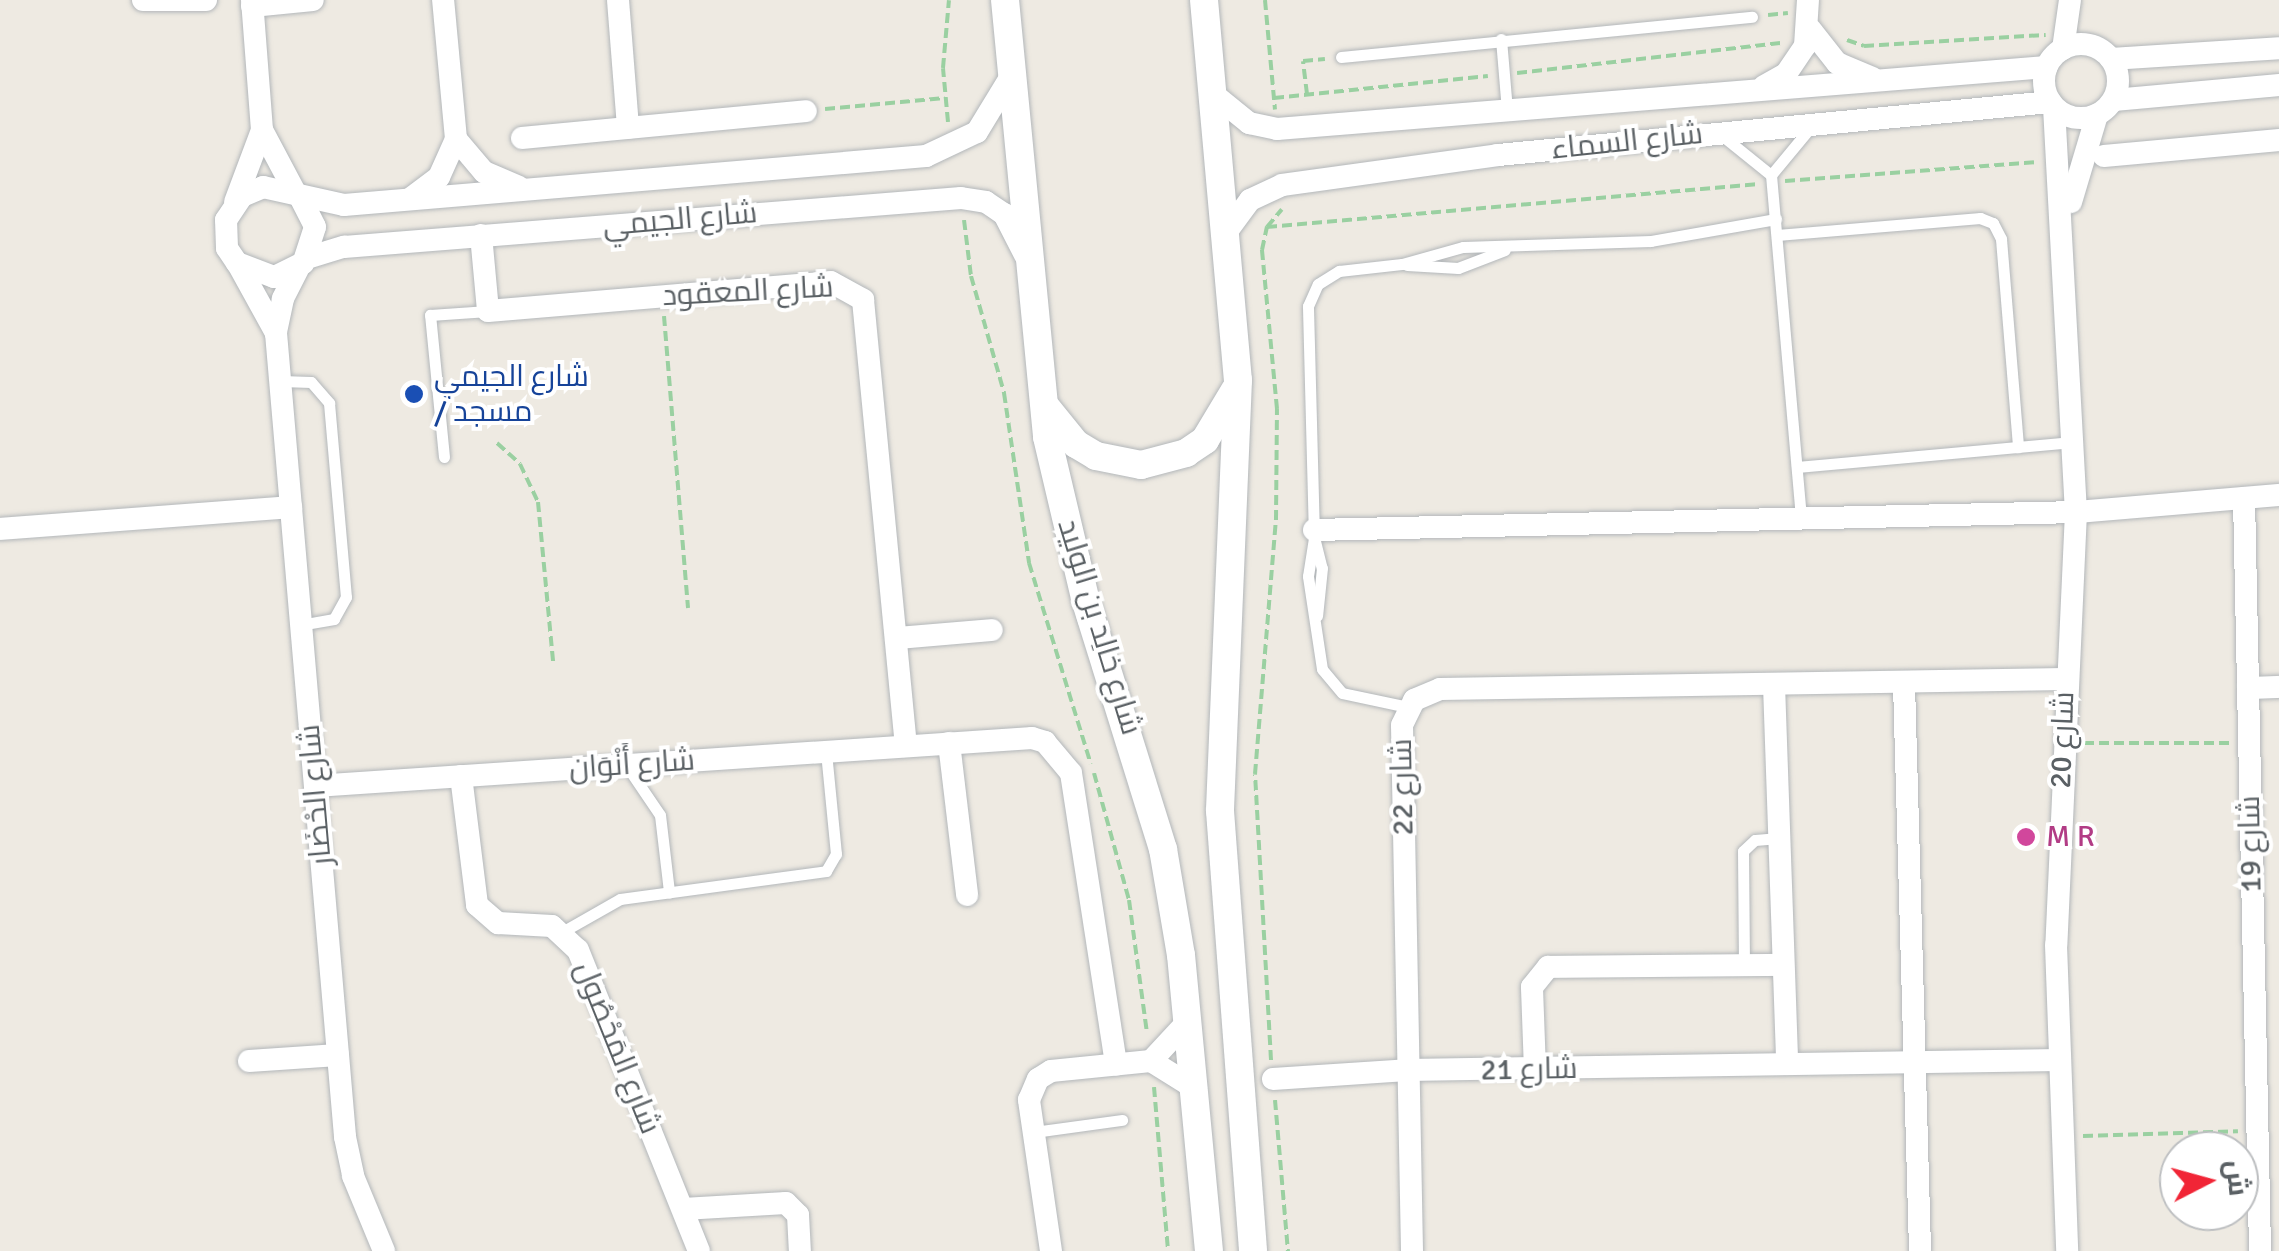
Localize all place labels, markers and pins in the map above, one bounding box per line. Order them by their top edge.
place label: شارع الجيمي / مسجد [434,359,589,430]
marker: شارع الجيمي / مسجد [403,383,425,405]
place label: M R [2046,819,2095,855]
marker: M R [2015,826,2037,848]

